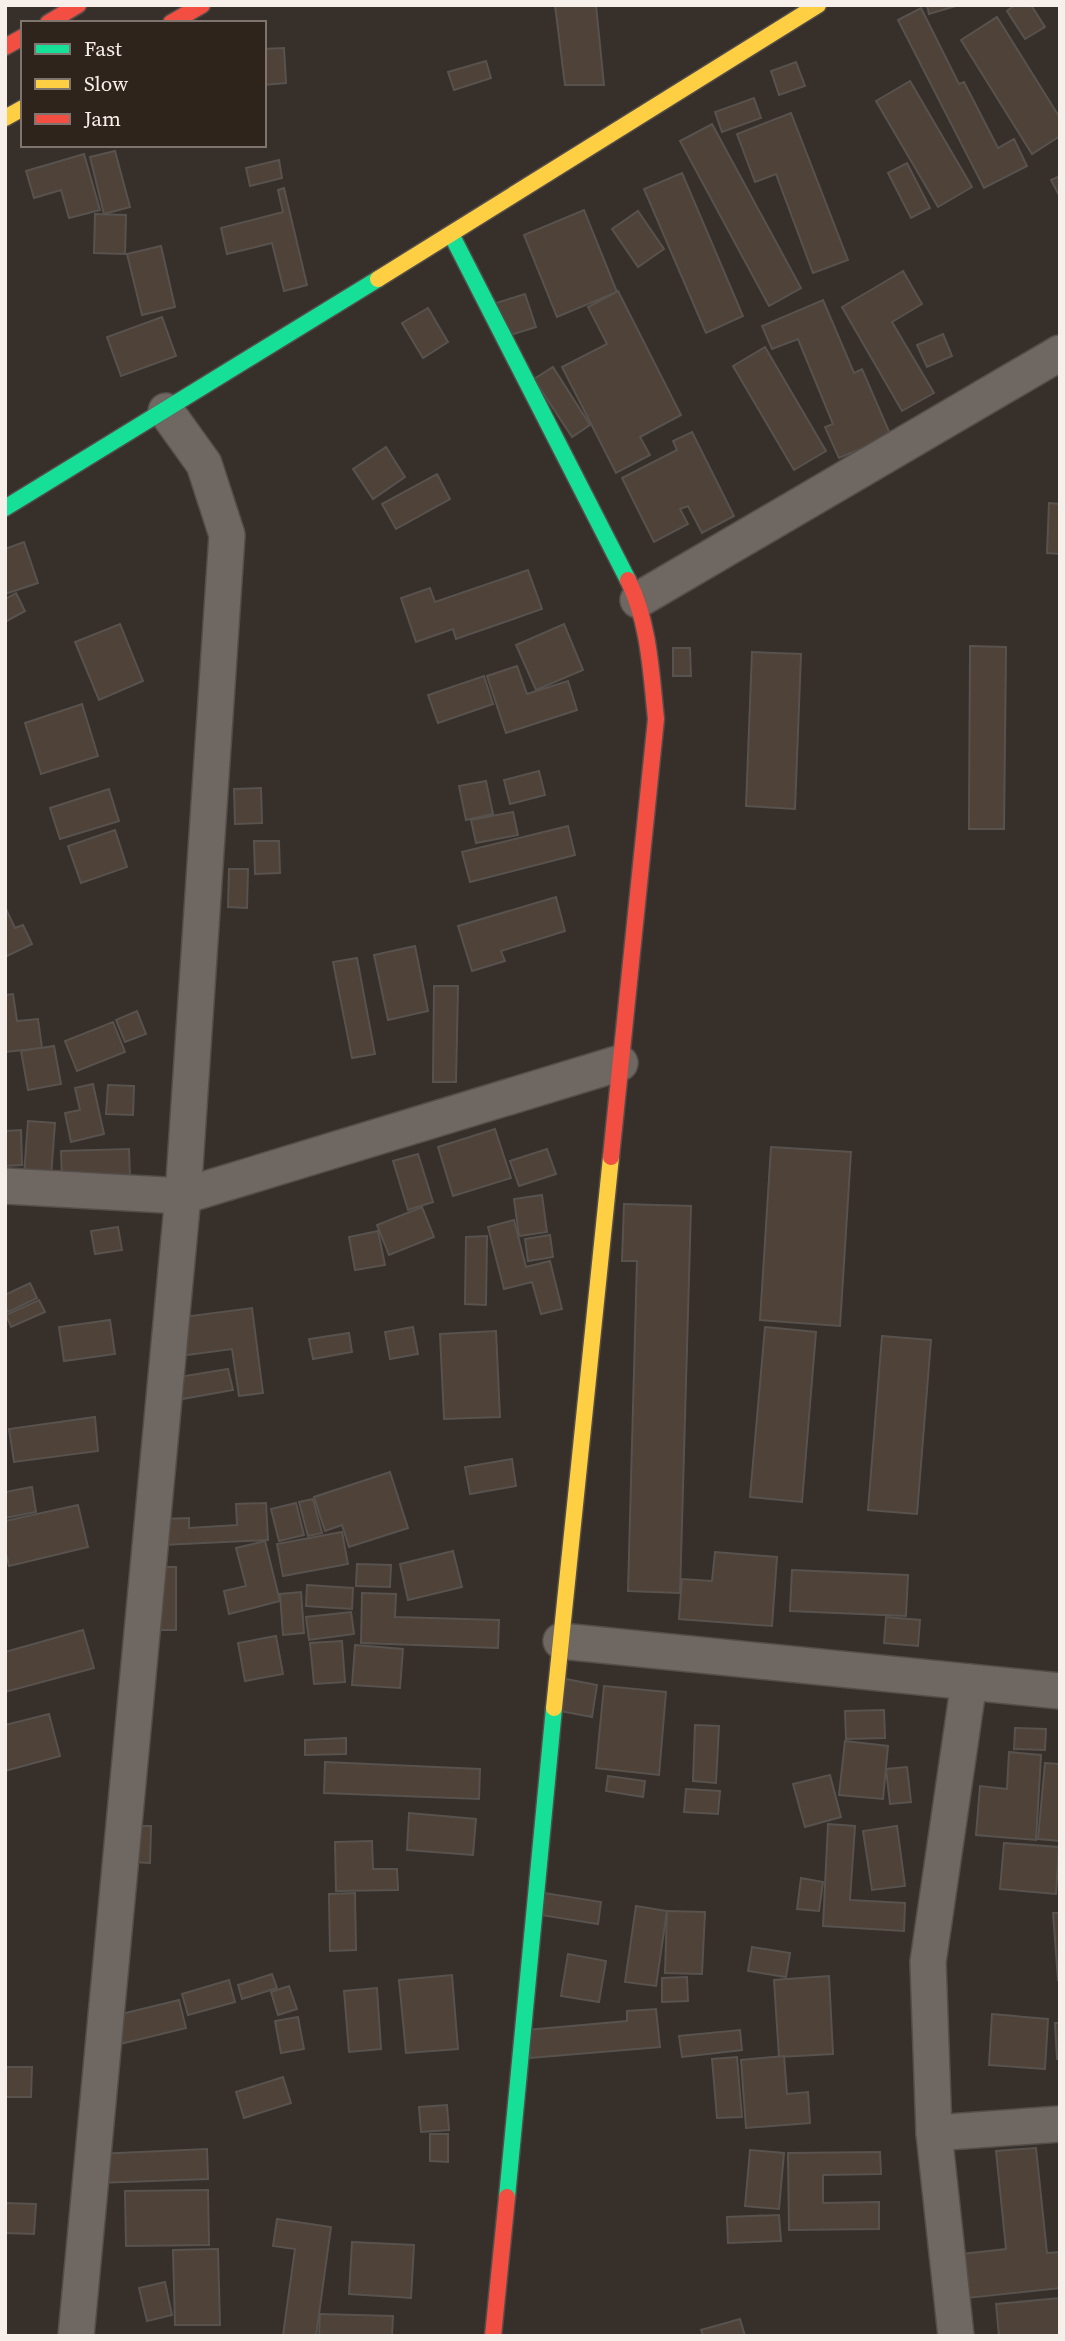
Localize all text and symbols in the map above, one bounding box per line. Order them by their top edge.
legend [21,21,266,147]
text: Fast [84,34,122,63]
text: Slow [84,69,128,98]
text: Jam [83,104,121,133]

